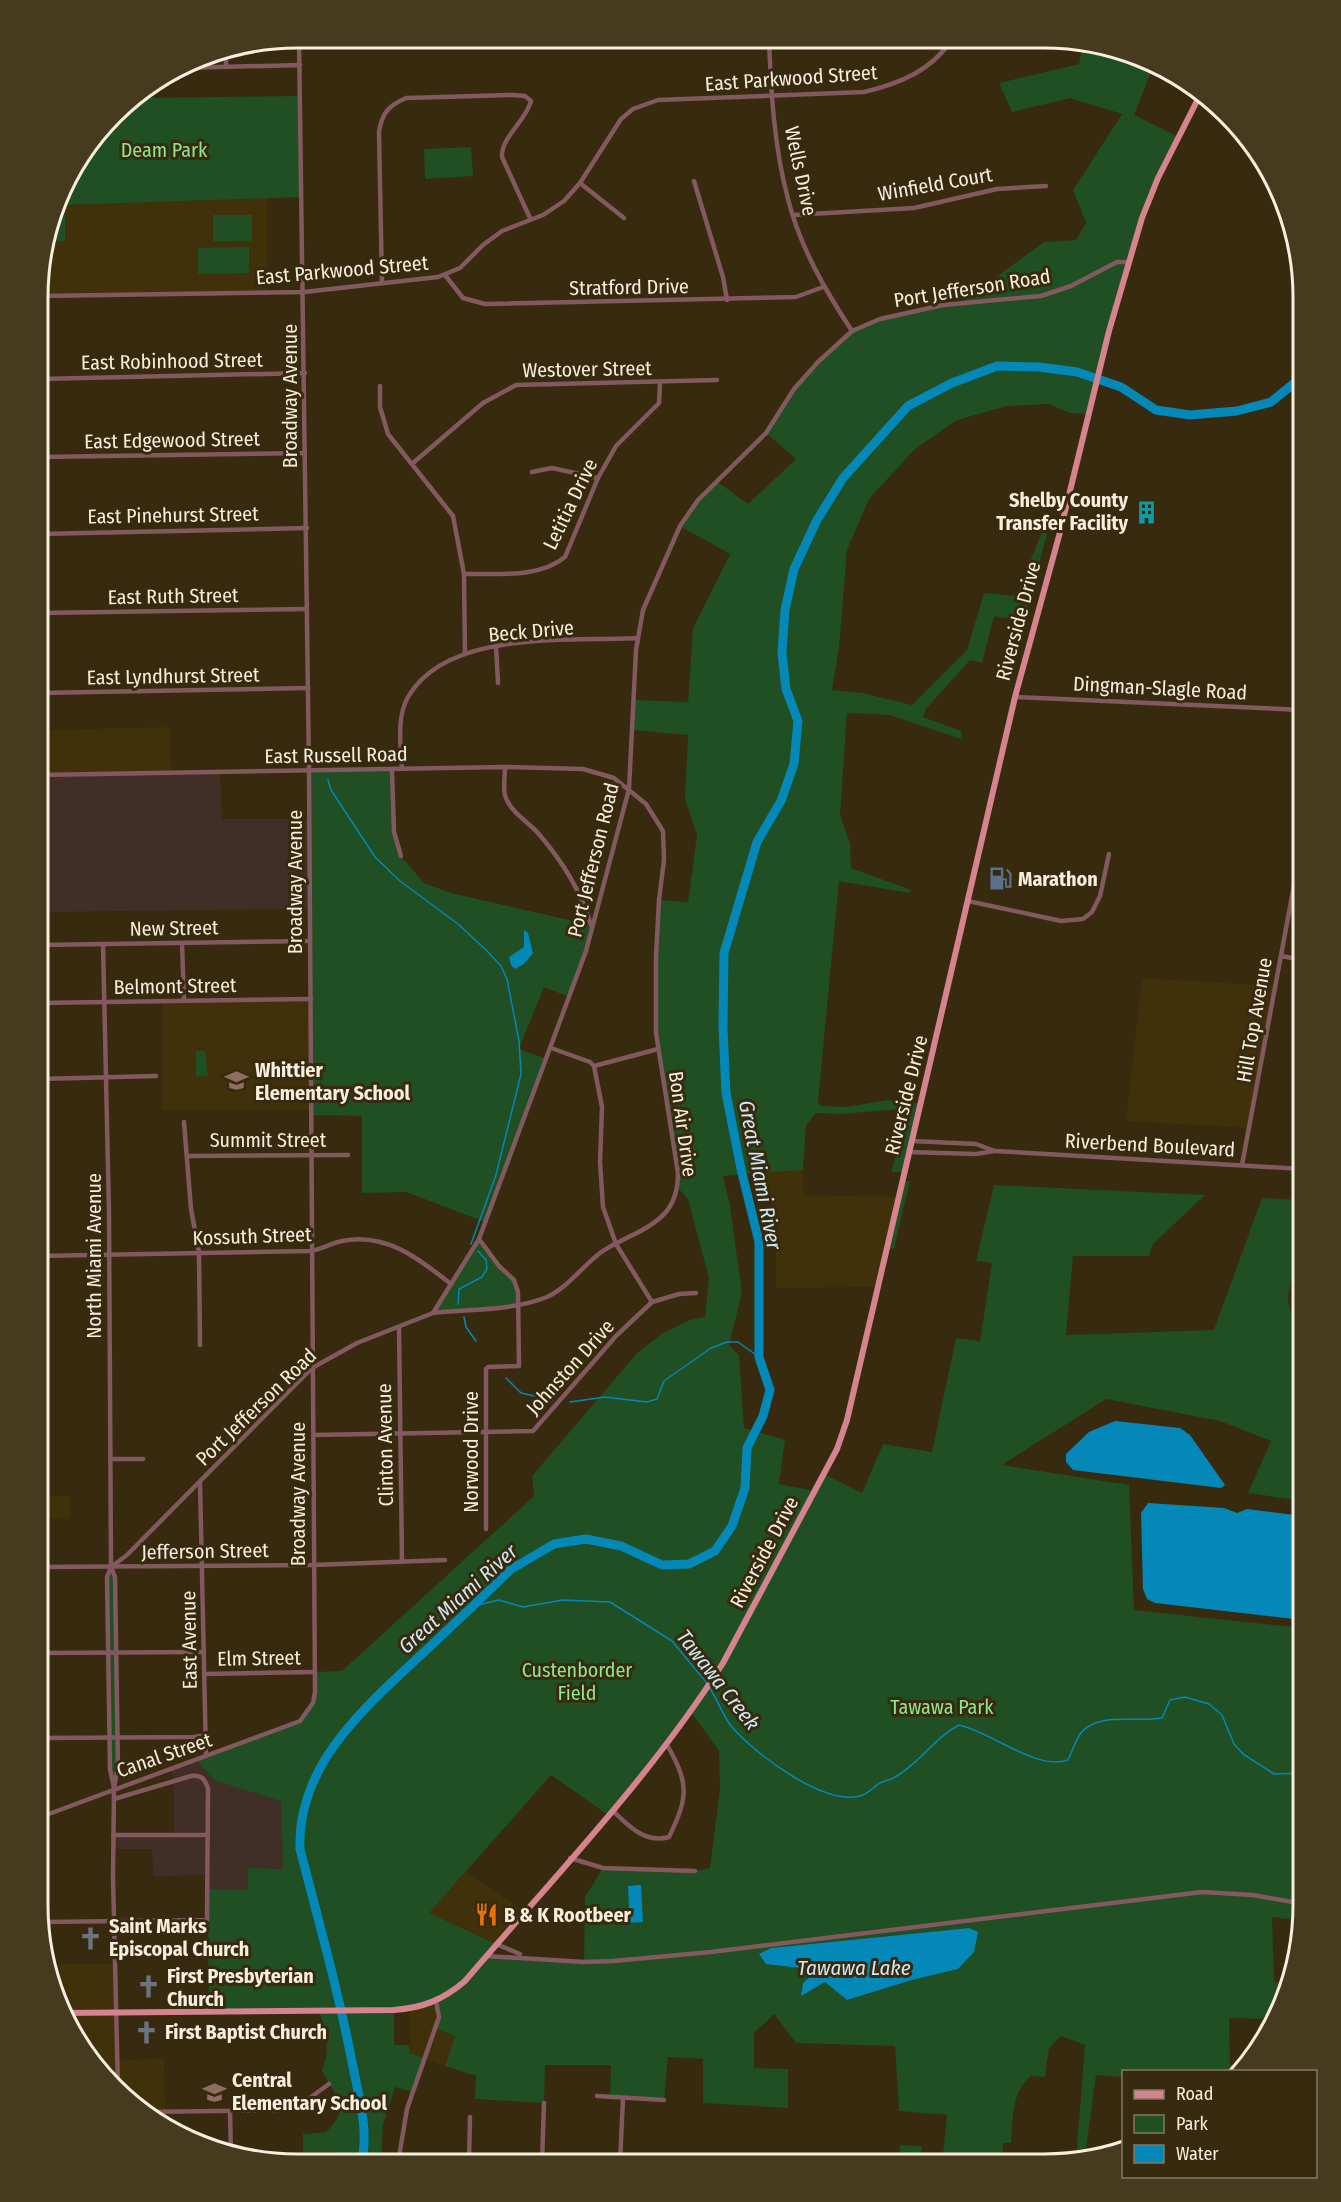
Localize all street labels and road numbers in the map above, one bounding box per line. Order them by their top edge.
street label: East Parkwood Street [704,60,879,96]
street label: Wells Drive [780,124,822,218]
street label: Winfield Court [876,162,995,206]
street label: East Parkwood Street [255,250,430,289]
street label: Port Jefferson Road [892,264,1052,312]
street label: Stratford Drive [569,274,689,300]
street label: Broadway Avenue [278,324,302,468]
street label: East Robinhood Street [81,347,264,375]
street label: Westover Street [522,356,652,382]
street label: East Edgewood Street [84,426,261,454]
street label: Letitia Drive [538,455,602,553]
street label: East Pinehurst Street [87,502,259,528]
street label: Riverside Drive [991,559,1045,683]
street label: East Ruth Street [107,583,239,609]
street label: Beck Drive [487,615,575,647]
street label: East Lyndhurst Street [86,662,260,690]
street label: Dingman-Slagle Road [1072,671,1248,705]
street label: East Russell Road [264,742,408,768]
street label: Port Jefferson Road [562,780,624,940]
street label: Broadway Avenue [283,810,307,954]
street label: New Street [129,915,219,941]
street label: Hill Top Avenue [1231,956,1277,1084]
street label: Belmont Street [113,973,237,999]
street label: Riverside Drive [880,1033,932,1157]
street label: Bon Air Drive [664,1070,702,1178]
street label: Summit Street [210,1128,327,1152]
street label: Riverbend Boulevard [1064,1129,1236,1161]
street label: North Miami Avenue [82,1173,106,1339]
street label: Kossuth Street [192,1222,312,1250]
street label: Johnston Drive [521,1314,619,1420]
street label: Port Jefferson Road [191,1343,321,1471]
street label: Clinton Avenue [372,1383,398,1507]
street label: Norwood Drive [459,1391,483,1513]
street label: Broadway Avenue [286,1422,310,1566]
street label: Riverside Drive [725,1492,803,1612]
street label: Jefferson Street [141,1538,269,1564]
street label: East Avenue [176,1590,202,1690]
street label: Elm Street [217,1645,302,1671]
street label: Canal Street [113,1727,215,1782]

